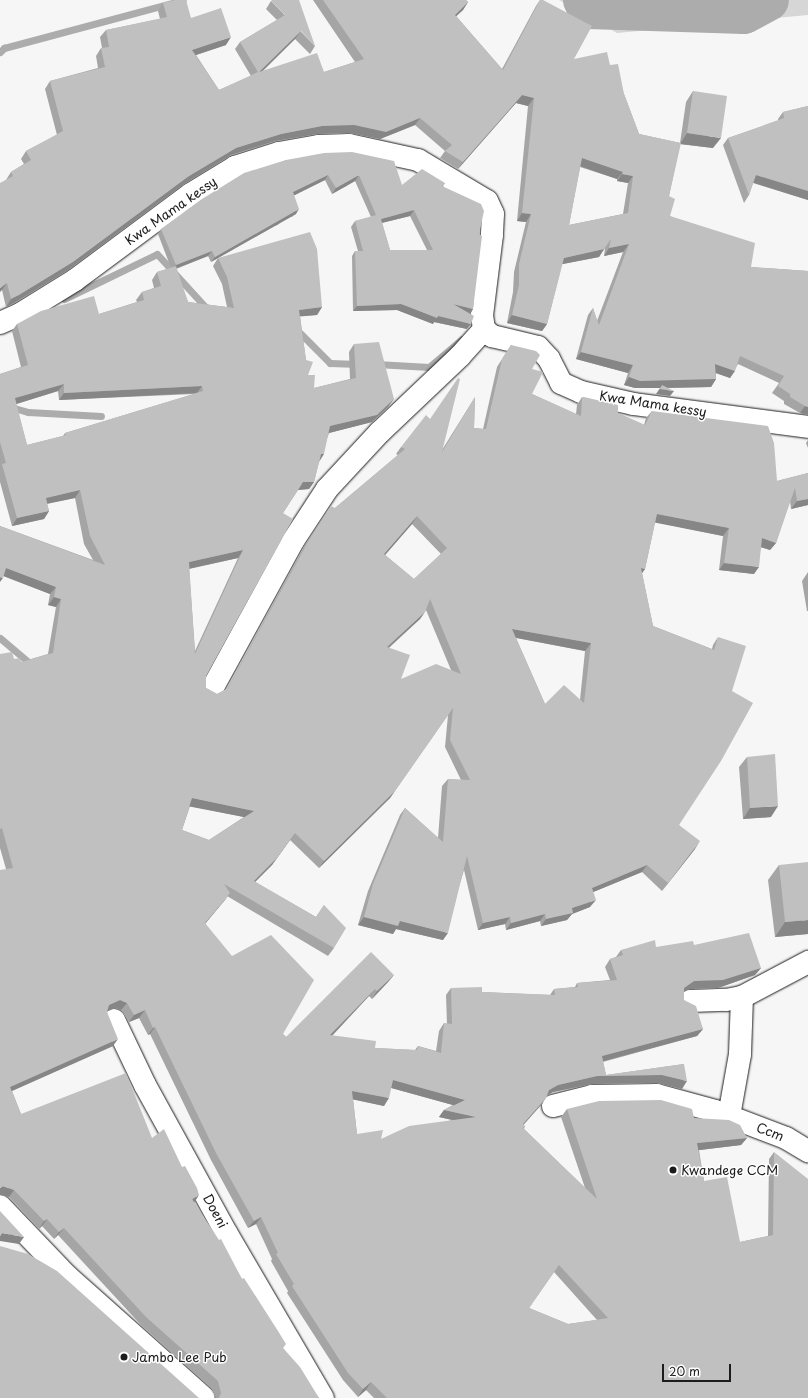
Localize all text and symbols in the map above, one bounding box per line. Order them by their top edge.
street label: Kwa Mama kessy [122,173,220,249]
street label: Kwa Mama kessy [598,388,708,420]
street label: Ccm [754,1119,786,1145]
place label: Kwandege CCM [681,1162,779,1178]
marker: Kwandege CCM [668,1165,678,1175]
street label: Doeni [200,1191,230,1231]
place label: Jambo Lee Pub [132,1349,227,1365]
marker: Jambo Lee Pub [119,1352,129,1362]
scale bar [664,1356,733,1382]
text: 20 m [669,1362,700,1380]

